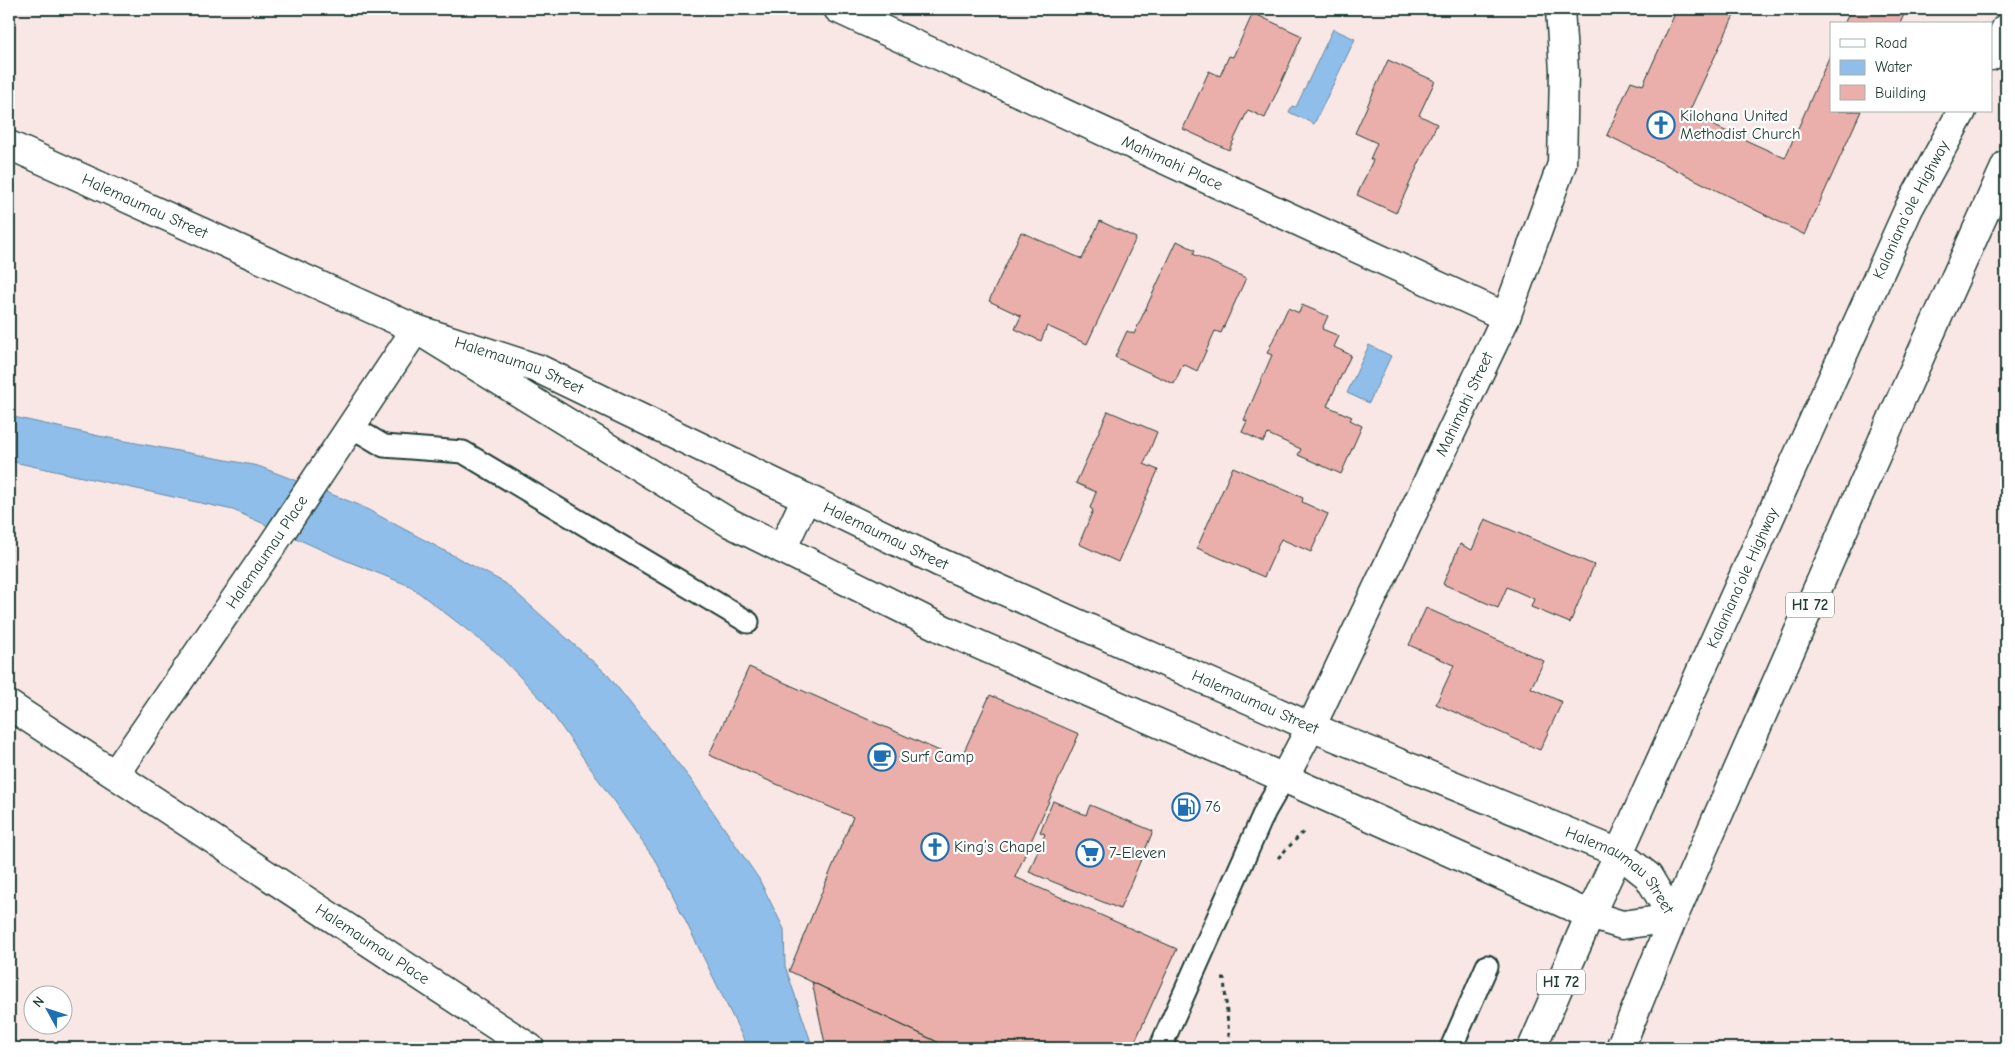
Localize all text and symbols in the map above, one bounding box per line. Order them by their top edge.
legend [1830,22,1992,112]
text: Road [1875,34,1907,52]
text: Water [1875,58,1912,76]
text: Building [1875,84,1926,102]
place label: Kilohana United Methodist Church [1680,107,1800,143]
church icon: Kilohana United Methodist Church [1646,110,1676,140]
street label: Mahimahi Place [1119,132,1226,194]
street label: Kalaniana’ole Highway [1869,137,1953,282]
street label: Halemaumau Street [79,170,211,243]
street label: Halemaumau Street [452,333,587,398]
street label: Mahimahi Street [1432,349,1497,459]
street label: Halemaumau Place [222,492,312,612]
street label: Halemaumau Street [820,499,951,574]
street label: Kalaniana’ole Highway [1703,504,1782,651]
road number: HI 72 [1786,592,1834,618]
street label: Halemaumau Street [1189,666,1321,738]
cafe icon: Surf Camp [867,742,897,772]
place label: Surf Camp [901,748,974,766]
fuel station icon: 76 [1171,792,1201,822]
place label: 76 [1205,798,1221,816]
street label: Halemaumau Street [1563,823,1678,917]
church icon: King’s Chapel [920,832,950,862]
place label: King’s Chapel [954,838,1046,856]
supermarket icon: 7-Eleven [1075,838,1105,868]
place label: 7-Eleven [1109,844,1166,862]
street label: Halemaumau Place [312,900,433,988]
road number: HI 72 [1537,970,1585,994]
north arrow [22,984,72,1034]
text: N [29,993,48,1011]

